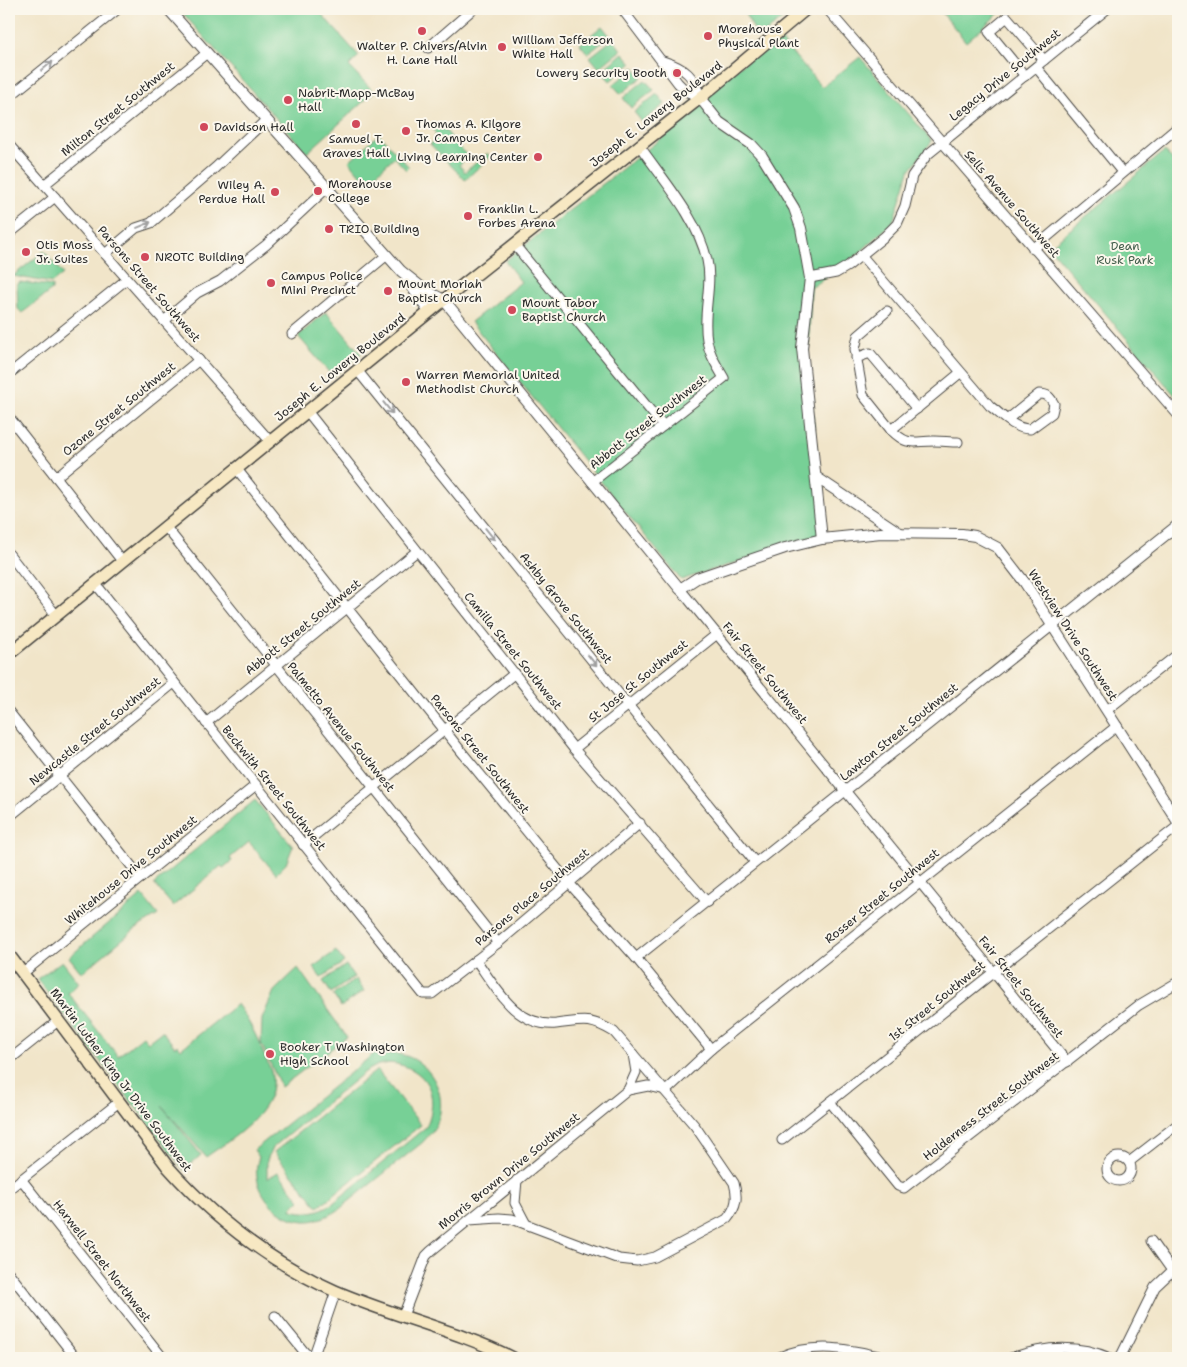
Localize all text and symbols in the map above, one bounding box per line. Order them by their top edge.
place label: Morehouse Physical Plant [718,21,799,51]
marker: Walter P. Chivers/Alvin H. Lane Hall [416,25,428,37]
street label: Legacy Drive Southwest [946,25,1064,125]
marker: Morehouse Physical Plant [702,30,714,42]
place label: William Jefferson White Hall [512,32,613,62]
place label: Walter P. Chivers/Alvin H. Lane Hall [357,38,487,68]
marker: William Jefferson White Hall [496,41,508,53]
street label: Joseph E. Lowery Boulevard [587,57,726,171]
street label: Milton Street Southwest [58,58,178,160]
one-way arrow [40,60,53,71]
place label: Lowery Security Booth [536,65,667,81]
marker: Lowery Security Booth [671,67,683,79]
place label: Nabrit-Mapp-McBay Hall [298,85,415,115]
marker: Nabrit-Mapp-McBay Hall [282,94,294,106]
place label: Thomas A. Kilgore Jr. Campus Center [416,116,522,146]
marker: Samuel T. Graves Hall [350,118,362,130]
place label: Davidson Hall [214,119,294,135]
marker: Davidson Hall [198,121,210,133]
marker: Thomas A. Kilgore Jr. Campus Center [400,125,412,137]
place label: Samuel T. Graves Hall [322,131,390,161]
street label: Sells Avenue Southwest [961,147,1063,261]
place label: Living Learning Center [397,149,528,165]
marker: Living Learning Center [532,151,544,163]
place label: Morehouse College [328,176,392,206]
place label: Wiley A. Perdue Hall [198,177,265,207]
marker: Morehouse College [312,185,324,197]
marker: Wiley A. Perdue Hall [269,186,281,198]
place label: Franklin L. Forbes Arena [478,201,556,231]
marker: Franklin L. Forbes Arena [462,210,474,222]
one-way arrow [136,220,151,229]
place label: TRIO Building [339,221,419,237]
street label: Parsons Street Southwest [94,222,204,346]
marker: TRIO Building [323,223,335,235]
place label: Otis Moss Jr. Suites [36,237,93,267]
park label: Dean Rusk Park [1096,238,1154,268]
marker: Otis Moss Jr. Suites [20,246,32,258]
place label: NROTC Building [155,249,244,265]
marker: NROTC Building [139,251,151,263]
place label: Campus Police Mini Precinct [281,268,363,298]
place label: Mount Moriah Baptist Church [398,276,482,306]
marker: Campus Police Mini Precinct [265,277,277,289]
marker: Mount Moriah Baptist Church [382,285,394,297]
place label: Mount Tabor Baptist Church [522,295,606,325]
marker: Mount Tabor Baptist Church [506,304,518,316]
street label: Joseph E. Lowery Boulevard [271,309,409,425]
street label: Ozone Street Southwest [59,358,179,460]
place label: Warren Memorial United Methodist Church [416,367,560,397]
street label: Abbott Street Southwest [586,371,710,473]
marker: Warren Memorial United Methodist Church [400,376,412,388]
one-way arrow [382,401,393,414]
one-way arrow [484,527,495,540]
street label: Ashby Grove Southwest [516,549,616,667]
street label: Westview Drive Southwest [1024,566,1122,704]
street label: Abbott Street Southwest [242,575,364,679]
street label: Camilla Street Southwest [460,589,566,713]
street label: Fair Street Southwest [719,619,811,727]
street label: St Jose St Southwest [585,636,691,726]
one-way arrow [587,654,598,667]
street label: Palmetto Avenue Southwest [284,659,398,795]
street label: Newcastle Street Southwest [26,673,164,789]
street label: Lawton Street Southwest [837,679,961,785]
street label: Parsons Street Southwest [427,691,533,817]
street label: Beckwith Street Southwest [218,722,330,854]
street label: Whitehouse Drive Southwest [62,812,200,928]
street label: Parsons Place Southwest [471,844,593,950]
street label: Rosser Street Southwest [821,845,943,947]
street label: Fair Street Southwest [975,933,1067,1041]
street label: 1st Street Southwest [885,957,989,1045]
street label: Martin Luther King Jr Drive Southwest [47,985,195,1175]
place label: Booker T Washington High School [280,1039,405,1069]
marker: Booker T Washington High School [264,1048,276,1060]
street label: Holderness Street Southwest [920,1048,1062,1164]
street label: Morris Brown Drive Southwest [435,1109,583,1233]
street label: Harwell Street Northwest [49,1197,155,1325]

